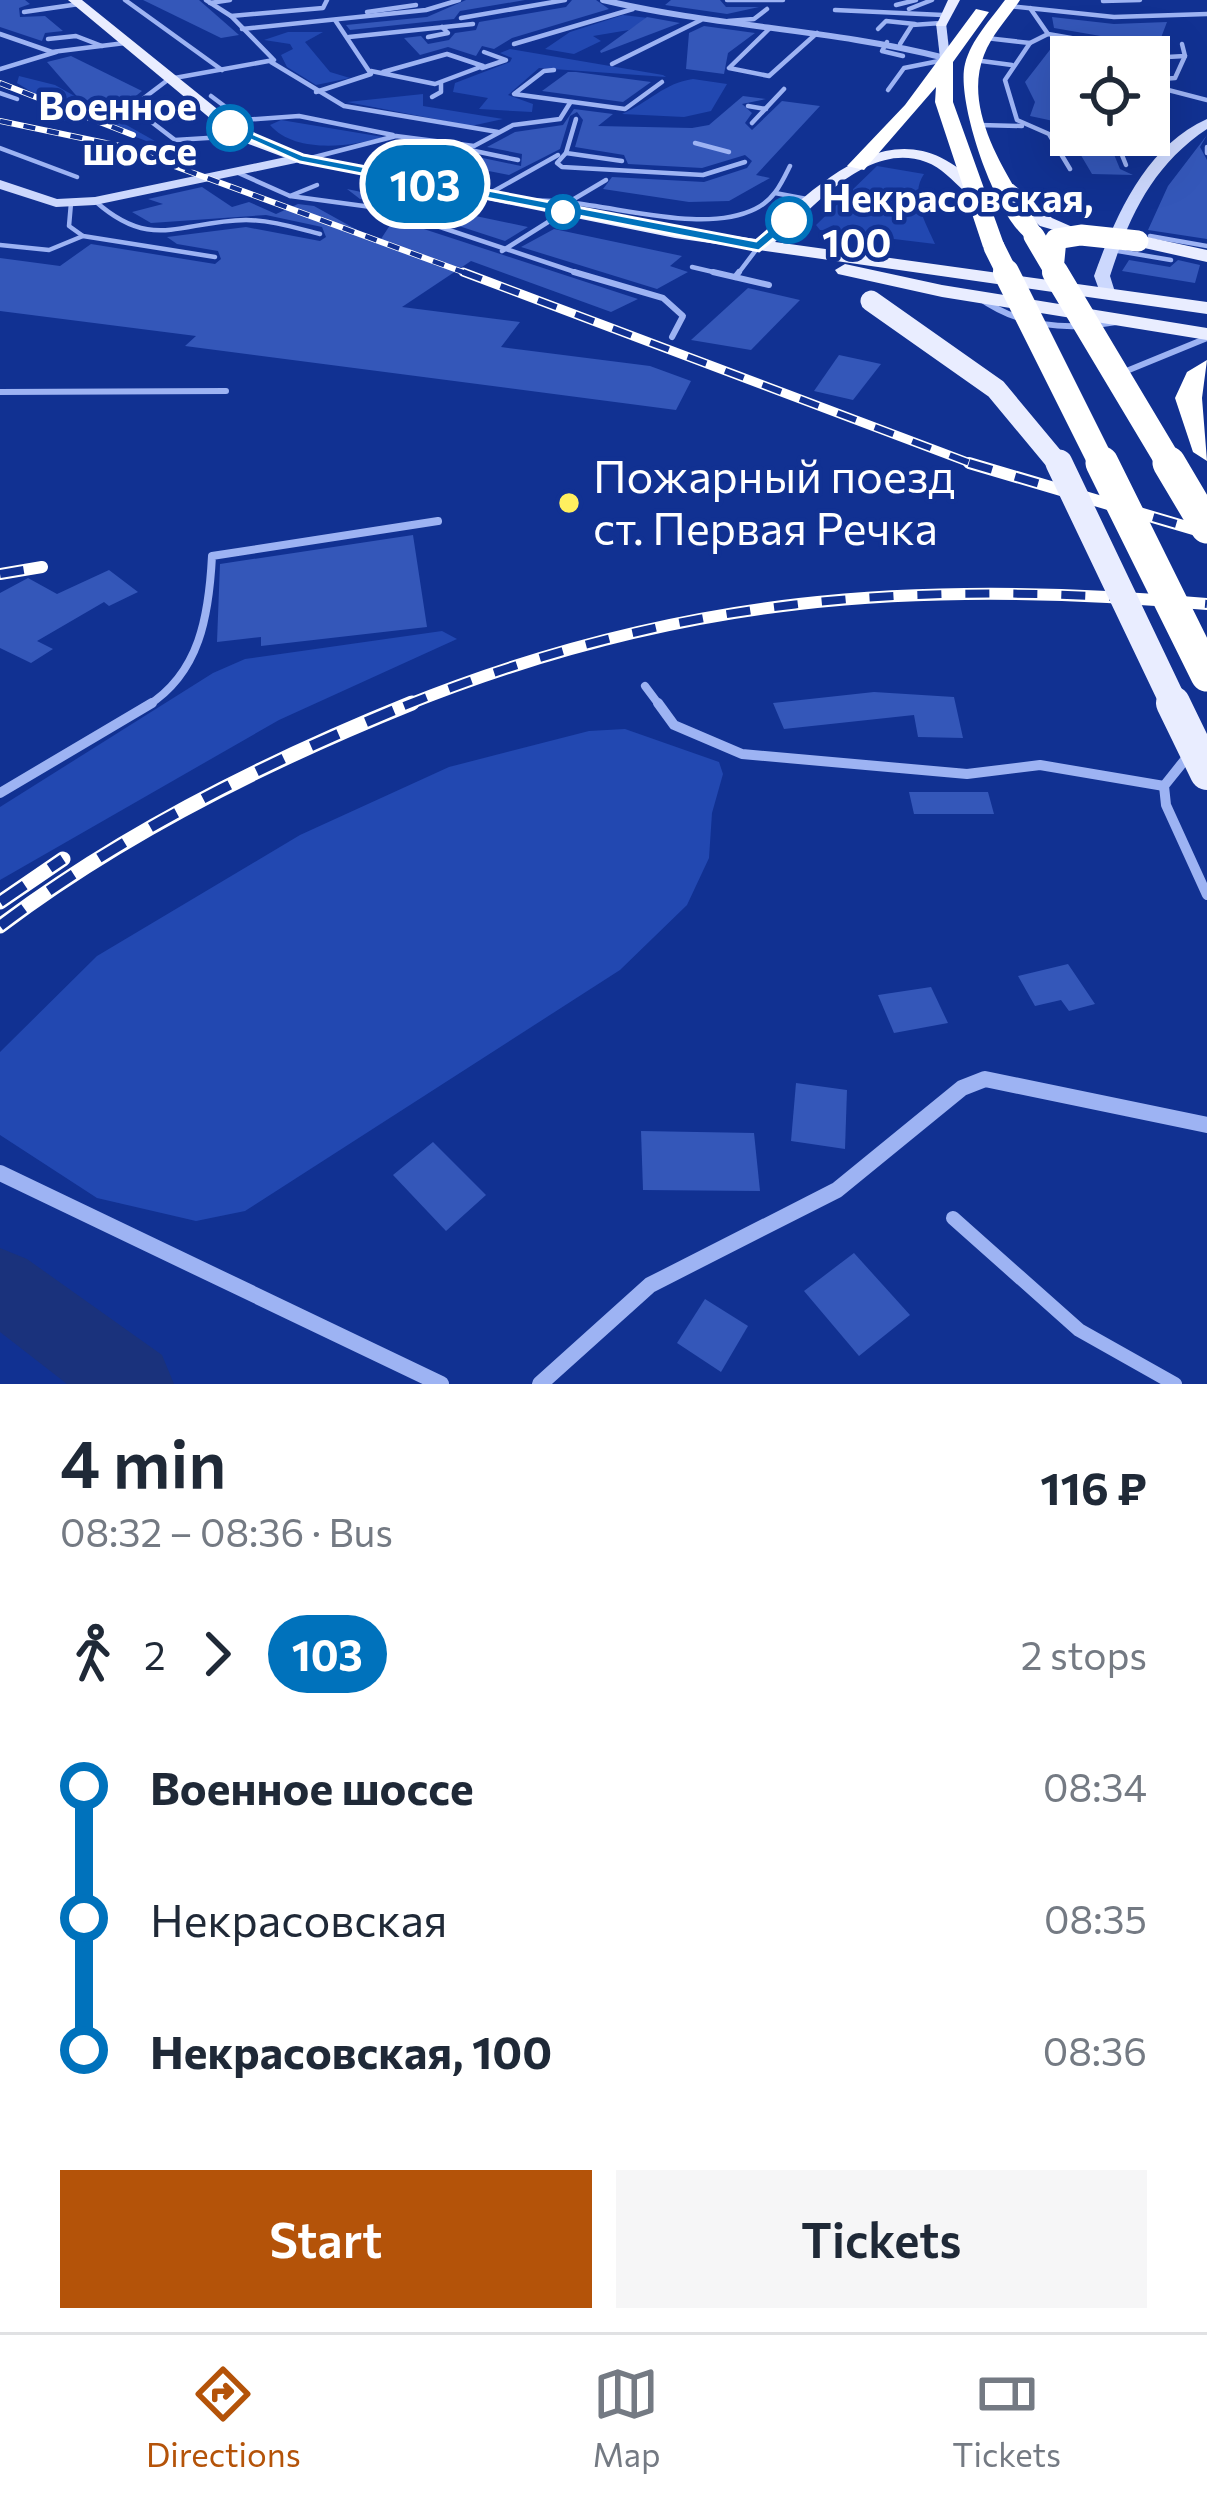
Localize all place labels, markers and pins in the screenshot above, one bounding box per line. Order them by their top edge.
place label: Военное шоссе [38,80,197,173]
marker: Военное шоссе [208,106,252,150]
place label: Некрасовская, 100 [822,172,1094,265]
unlabelled marker [547,196,579,228]
marker: Некрасовская, 100 [767,198,811,242]
place label: Пожарный поезд ст. Первая Речка [593,447,955,554]
marker: Пожарный поезд ст. Первая Речка [556,490,582,516]

